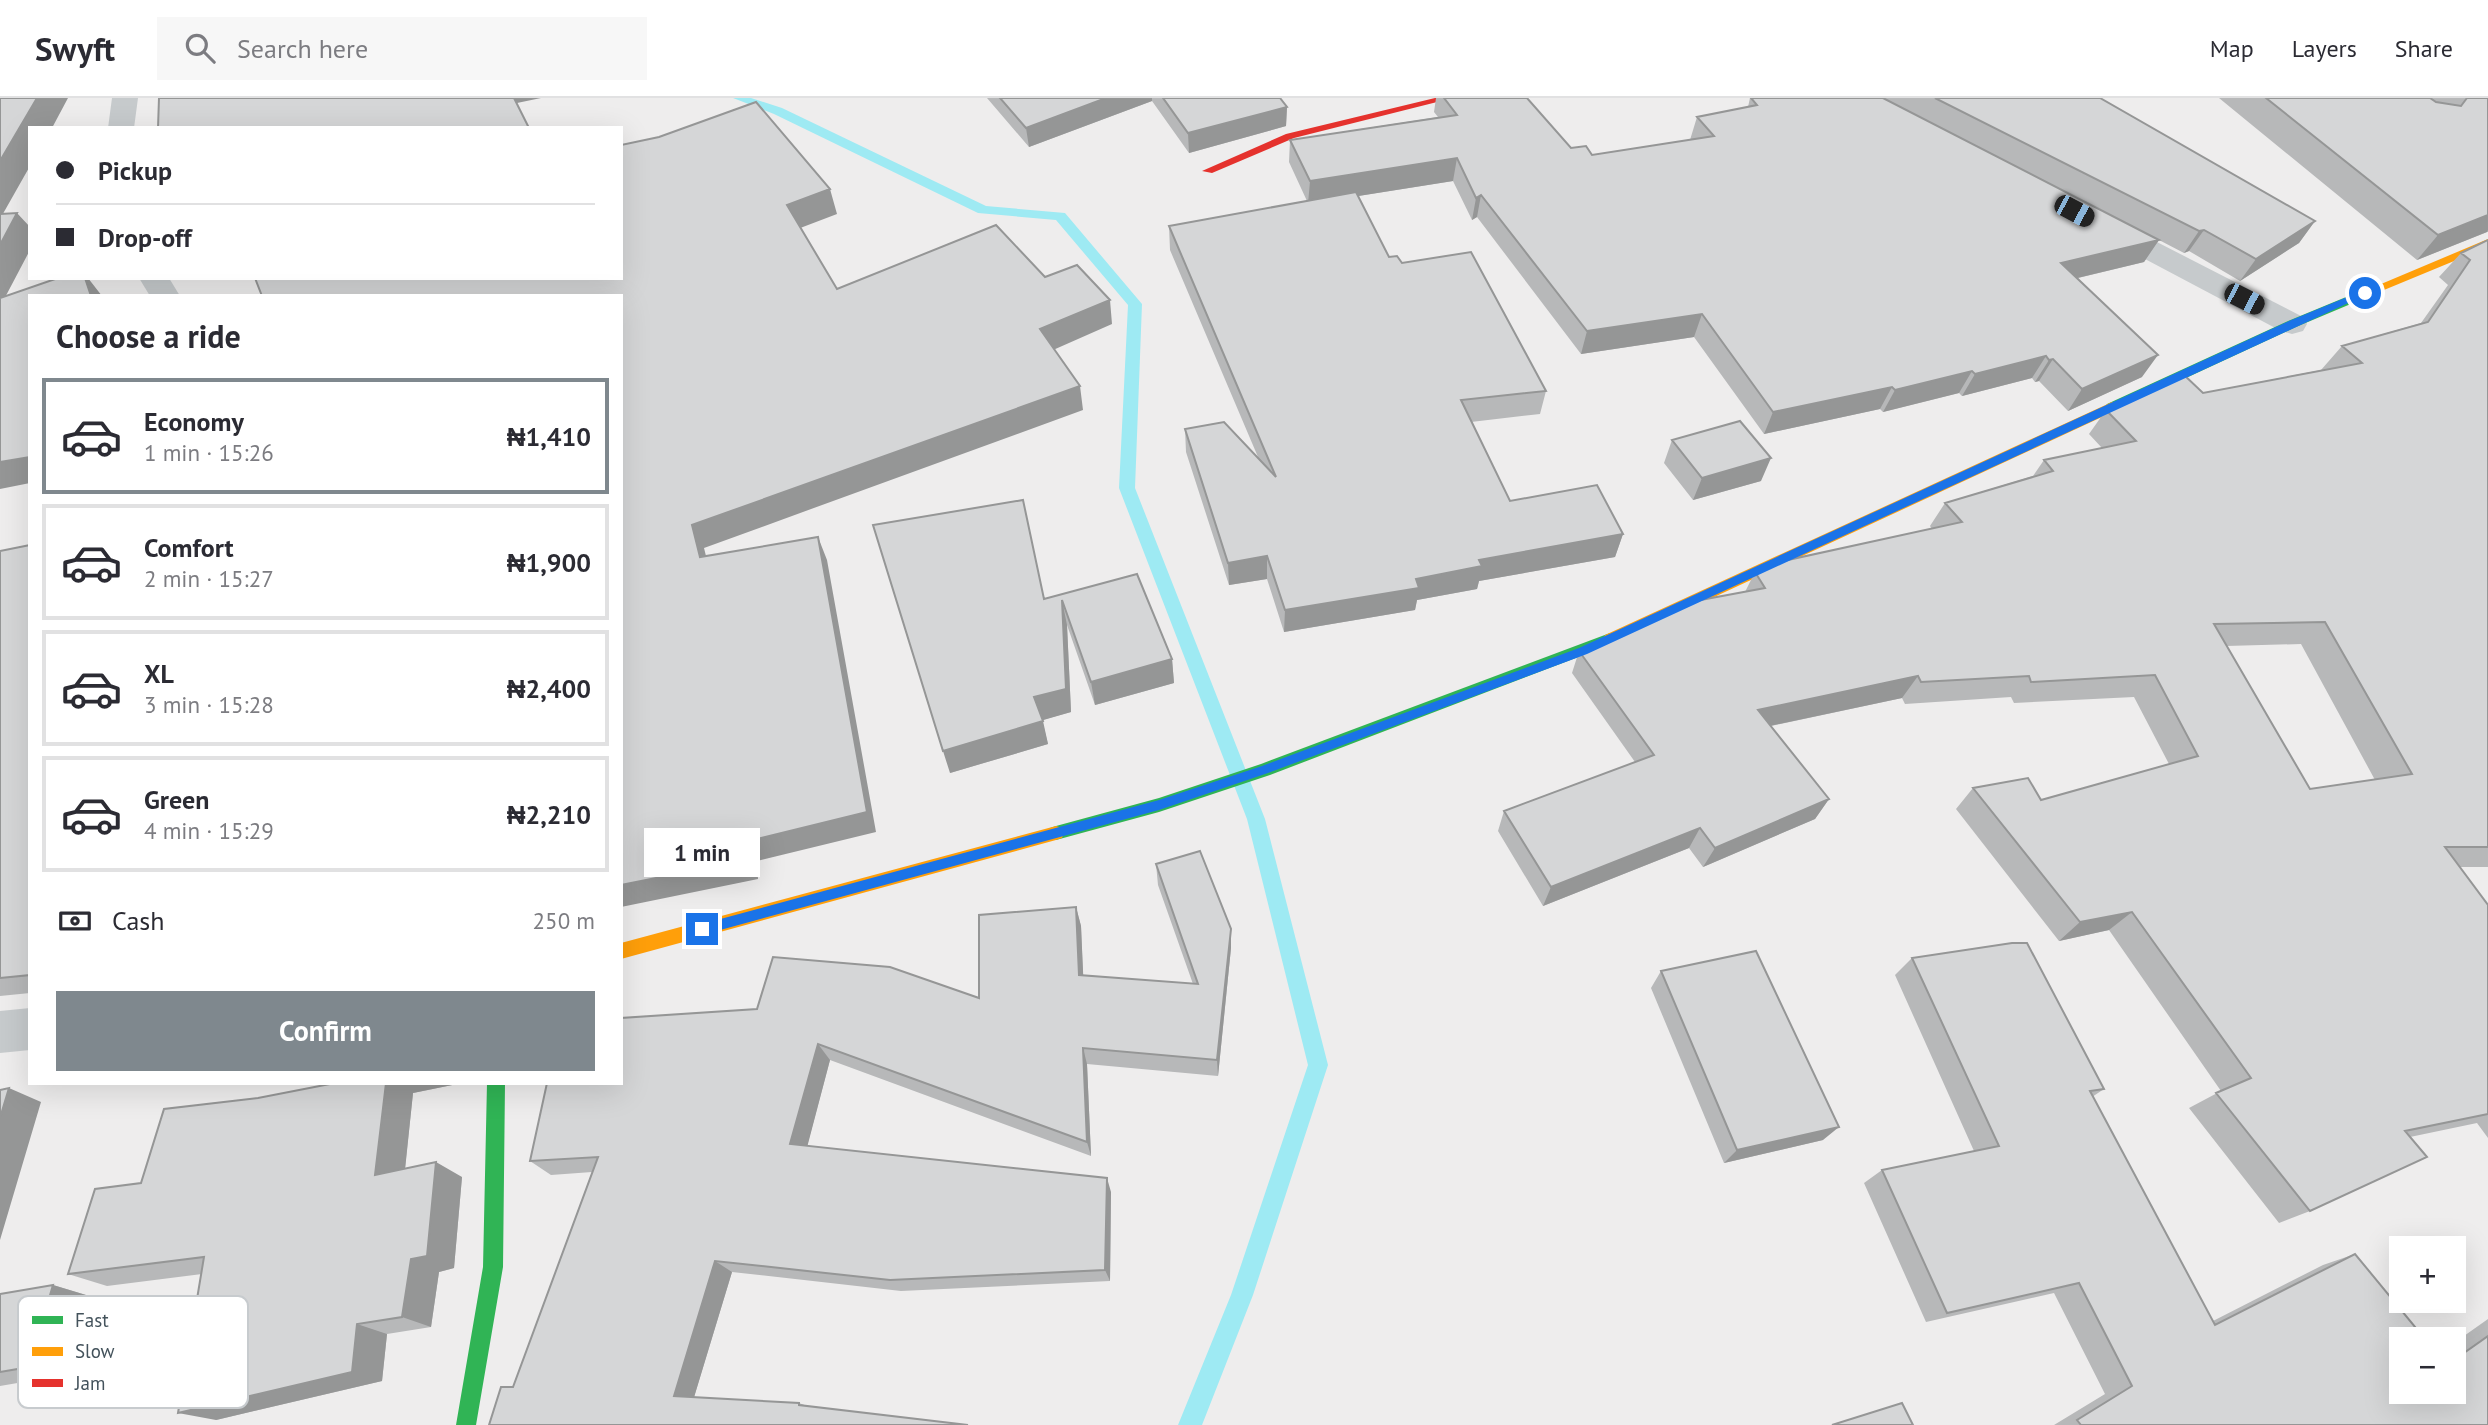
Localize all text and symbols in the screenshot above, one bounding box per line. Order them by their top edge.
search box [157,17,647,80]
text: Swyft [35,27,115,70]
icon: search [181,29,219,67]
text: Search here [237,32,368,65]
text: Map [2210,33,2254,64]
text: Layers [2292,33,2357,64]
text: Share [2395,33,2453,64]
text: Pickup [98,154,172,187]
car [2051,192,2098,230]
text: Drop-off [98,221,192,254]
route start [2349,277,2381,309]
car [2221,280,2268,318]
text: Choose a ride [56,315,241,357]
icon: car [60,405,123,468]
text: Economy [144,405,244,438]
text: ₦1,410 [507,420,591,453]
text: 1 min · 15:26 [144,438,274,467]
icon: car [60,531,123,594]
text: Comfort [144,531,234,564]
text: ₦1,900 [507,546,591,579]
text: 2 min · 15:27 [144,564,274,593]
icon: car [60,657,123,720]
text: XL [144,657,174,690]
text: ₦2,400 [507,672,591,705]
text: 3 min · 15:28 [144,690,274,719]
icon: car [60,783,123,846]
text: Green [144,783,209,816]
text: ₦2,210 [507,798,591,831]
text: 4 min · 15:29 [144,816,274,845]
callout: 1 min [644,828,760,876]
text: 1 min [674,838,730,867]
icon: cash [56,902,94,940]
text: Cash [112,904,164,937]
text: 250 m [533,906,595,935]
route end [686,913,718,945]
button: Confirm [56,991,595,1071]
map controls [2389,1236,2466,1404]
button: + [2389,1236,2466,1313]
legend [18,1296,248,1408]
text: Fast [75,1308,109,1332]
button: − [2389,1327,2466,1404]
text: Slow [75,1339,115,1363]
text: Jam [74,1371,105,1395]

